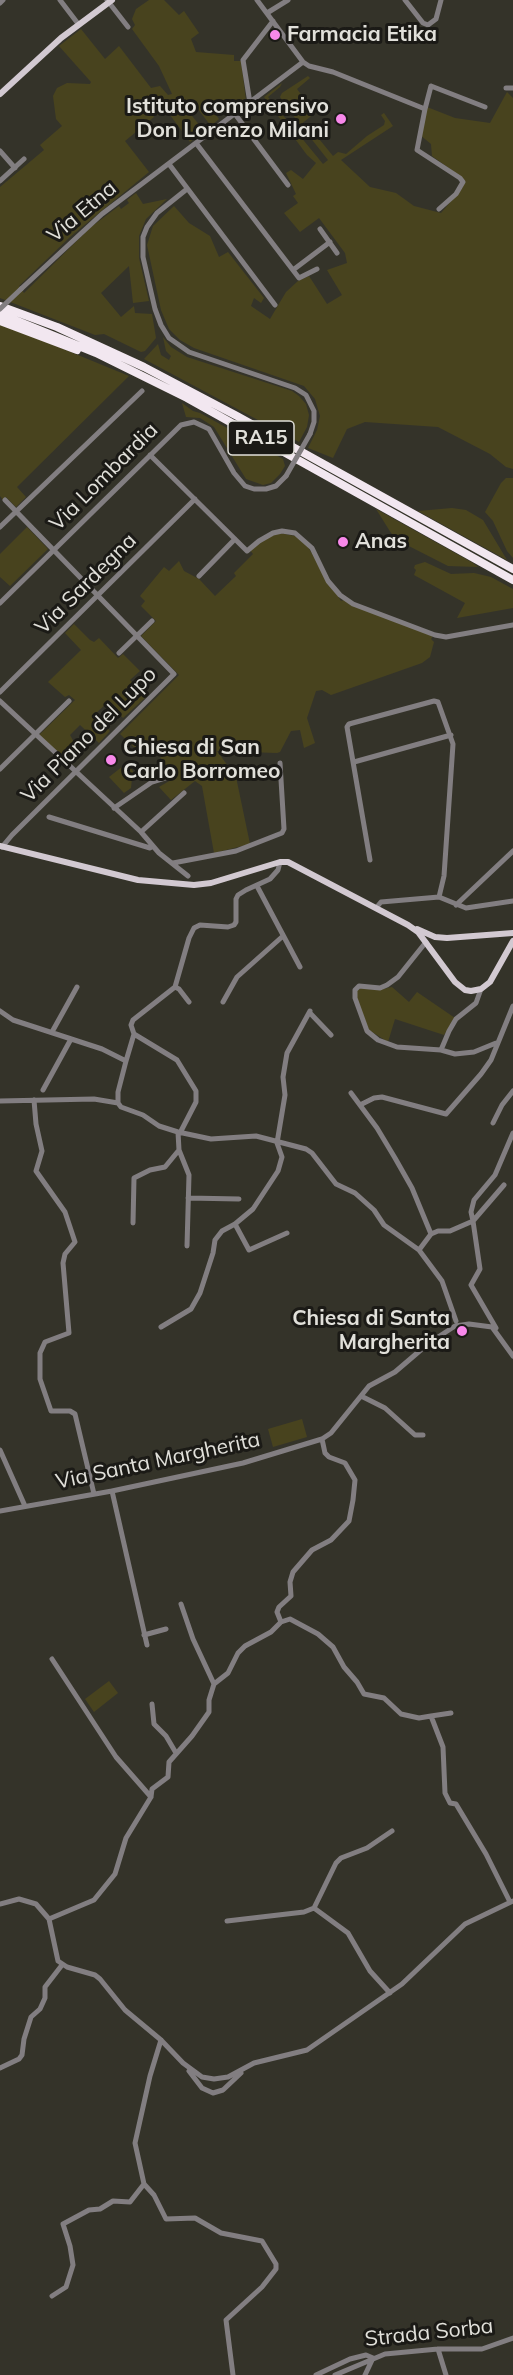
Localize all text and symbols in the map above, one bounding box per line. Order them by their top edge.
place label: Farmacia Etika [287,22,437,48]
marker: Farmacia Etika [268,28,282,42]
place label: Istituto comprensivo Don Lorenzo Milani [126,94,329,144]
marker: Istituto comprensivo Don Lorenzo Milani [334,112,348,126]
street label: Via Etna [42,176,122,248]
street label: Via Lombardia [45,418,163,536]
road number: RA15 [228,421,294,455]
street label: Via Sardegna [30,528,142,640]
place label: Anas [355,529,407,555]
marker: Anas [336,535,350,549]
street label: Via Piano del Lupo [16,662,162,808]
place label: Chiesa di San Carlo Borromeo [123,735,280,785]
marker: Chiesa di San Carlo Borromeo [104,753,118,767]
place label: Chiesa di Santa Margherita [292,1306,450,1356]
marker: Chiesa di Santa Margherita [455,1324,469,1338]
street label: Via Santa Margherita [54,1427,262,1495]
street label: Strada Sorba [363,2314,495,2352]

